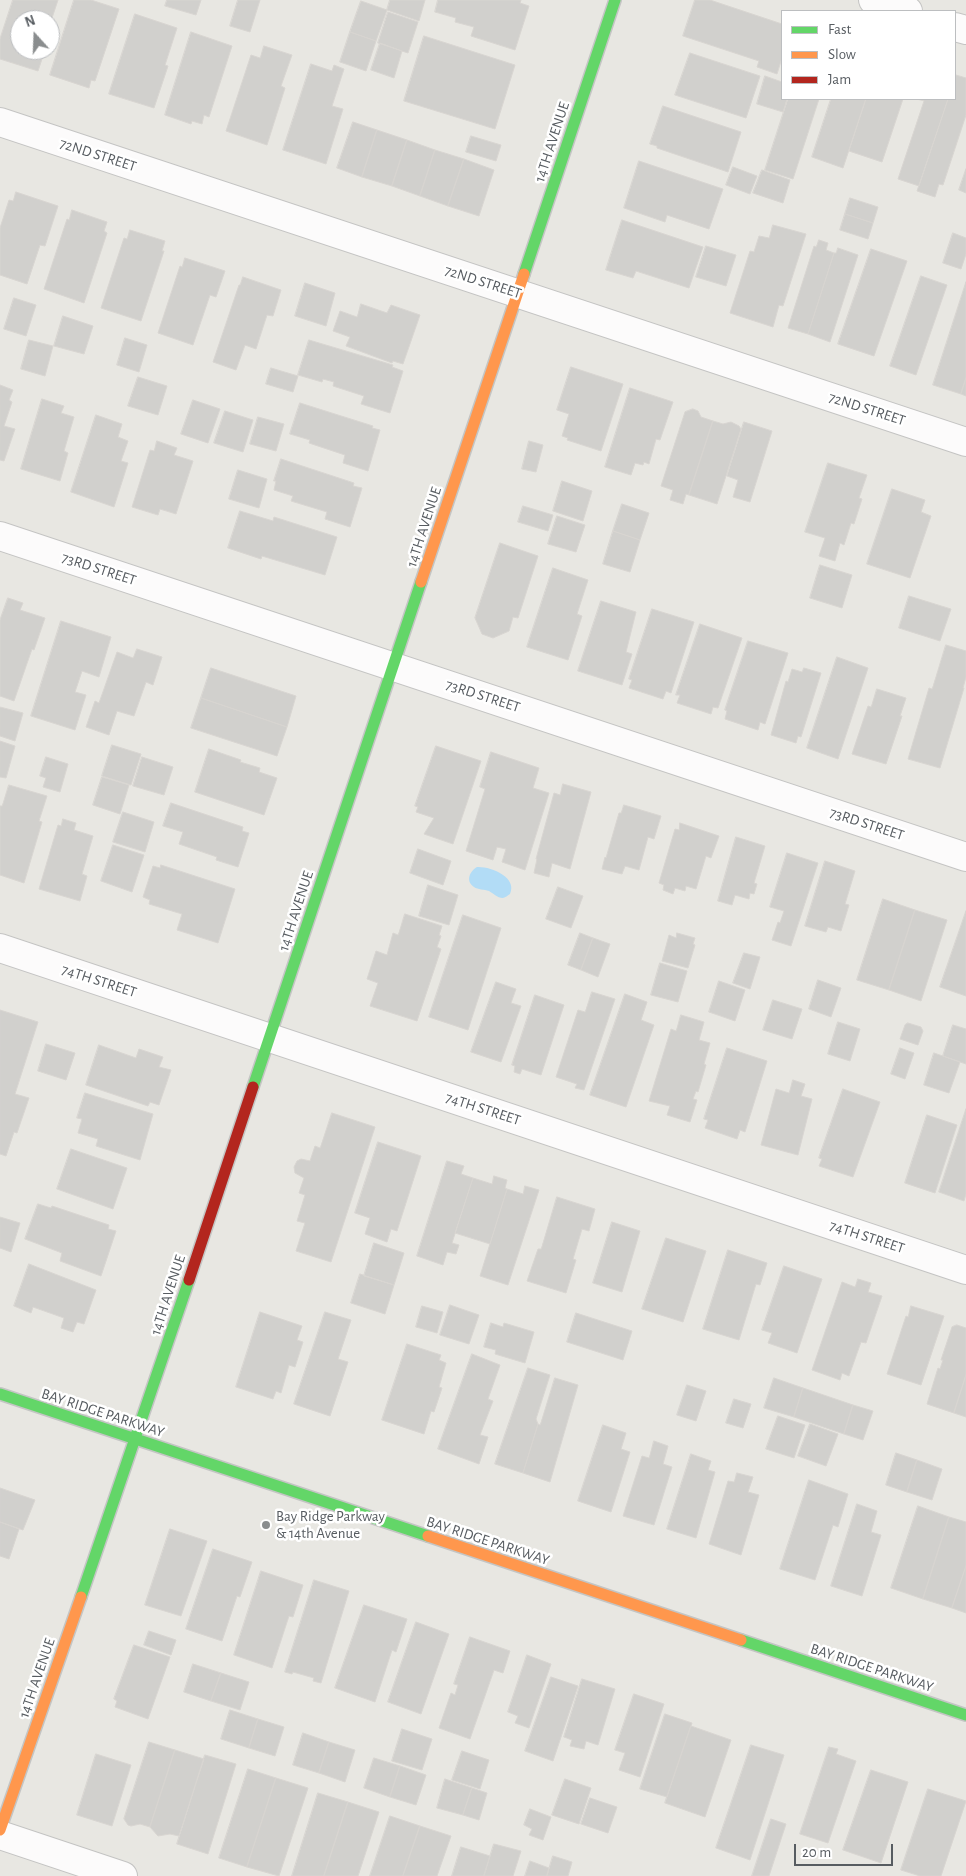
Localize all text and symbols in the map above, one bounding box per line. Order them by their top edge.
north arrow [10,10,60,60]
legend [781,10,956,100]
text: N [23,14,37,30]
text: Fast [828,22,851,37]
text: Slow [828,47,856,62]
text: Jam [828,72,851,87]
street label: 14TH AVENUE [531,100,573,184]
street label: 72ND STREET [57,134,139,176]
street label: 72ND STREET [442,261,524,303]
street label: 72ND STREET [826,388,908,430]
street label: 14TH AVENUE [403,485,445,569]
street label: 73RD STREET [59,549,139,589]
street label: 73RD STREET [443,676,523,716]
street label: 73RD STREET [827,804,907,844]
street label: 14TH AVENUE [275,869,317,953]
street label: 74TH STREET [59,960,139,1002]
street label: 74TH STREET [443,1088,523,1130]
street label: 74TH STREET [827,1216,907,1258]
street label: 14TH AVENUE [147,1253,189,1337]
street label: BAY RIDGE PARKWAY [39,1385,167,1441]
place label: Bay Ridge Parkway & 14th Avenue [276,1507,385,1542]
street label: BAY RIDGE PARKWAY [424,1513,552,1569]
marker: Bay Ridge Parkway & 14th Avenue [260,1519,272,1531]
street label: 14TH AVENUE [15,1636,59,1720]
street label: BAY RIDGE PARKWAY [808,1640,936,1696]
scale bar [796,1834,895,1866]
text: 20 m [802,1845,831,1860]

